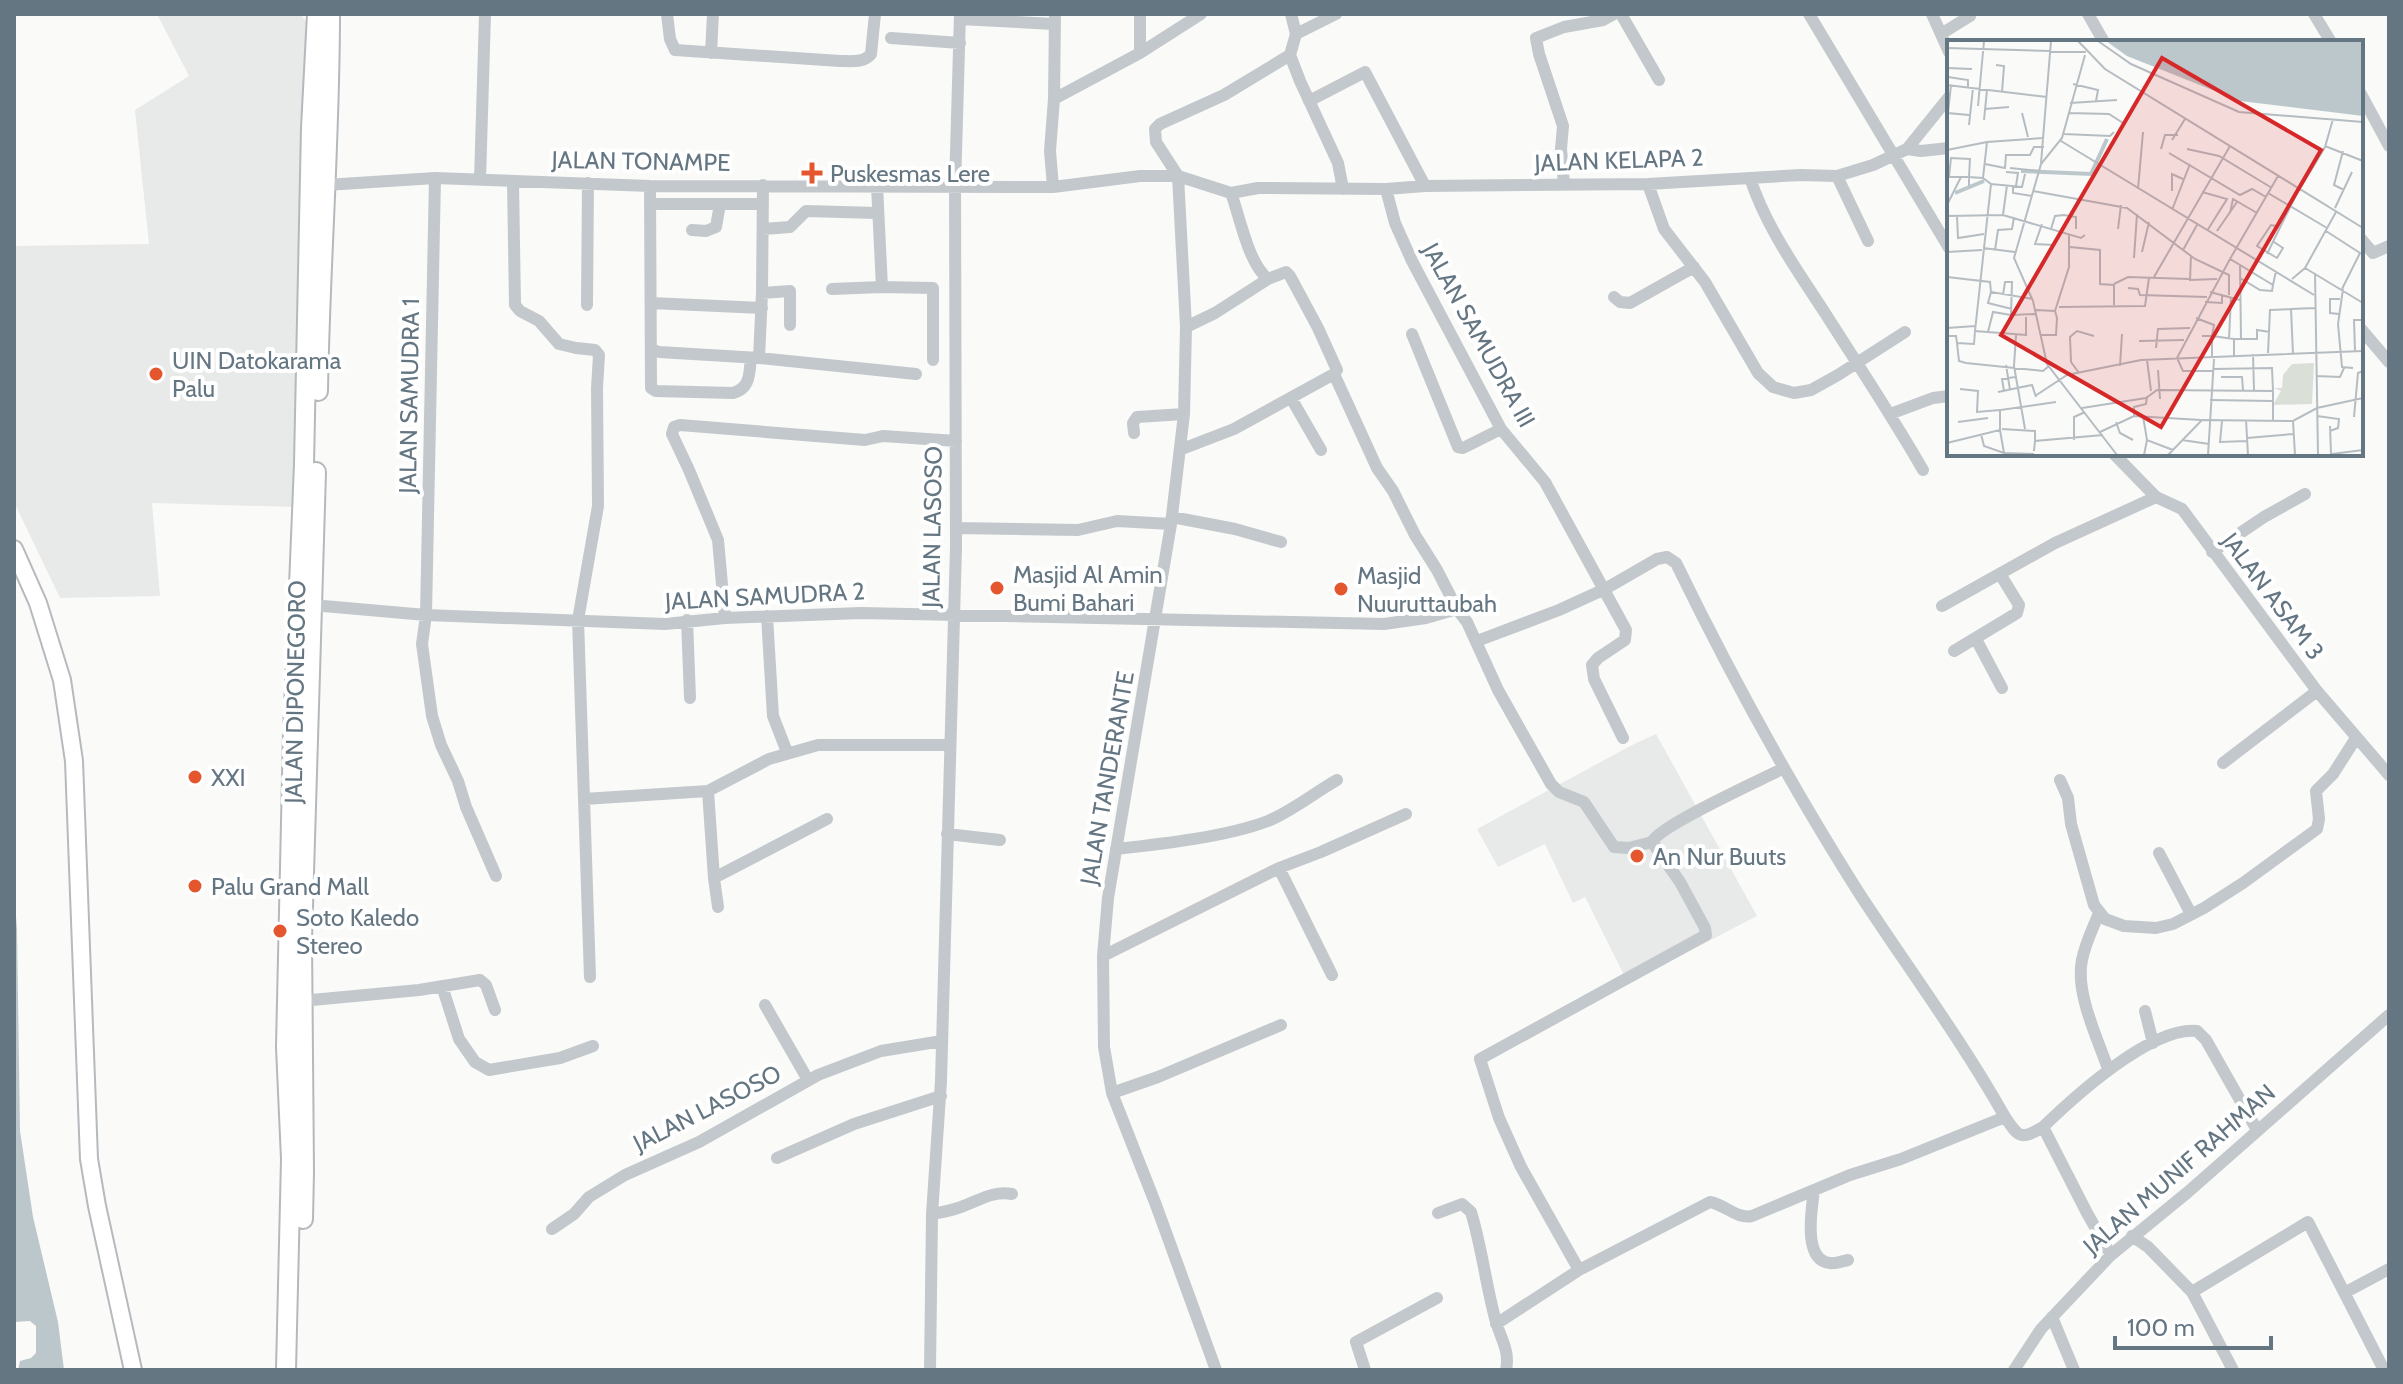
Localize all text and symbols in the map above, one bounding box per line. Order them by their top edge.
inset map [1947,40,2363,456]
street label: JALAN KELAPA 2 [1533,143,1704,177]
street label: JALAN TONAMPE [550,145,731,177]
place label: Puskesmas Lere [830,159,990,188]
marker: Puskesmas Lere [801,162,823,184]
street label: JALAN SAMUDRA III [1416,237,1542,432]
street label: JALAN SAMUDRA 1 [393,298,425,495]
place label: UIN Datokarama Palu [172,346,342,403]
marker: UIN Datokarama Palu [147,365,165,383]
street label: JALAN LASOSO [916,446,948,609]
street label: JALAN ASAM 3 [2215,526,2330,665]
place label: Masjid Al Amin Bumi Bahari [1013,560,1163,617]
place label: Masjid Nuuruttaubah [1357,561,1497,618]
street label: JALAN SAMUDRA 2 [663,576,866,616]
marker: Masjid Al Amin Bumi Bahari [988,579,1006,597]
street label: JALAN DIPONEGORO [279,580,311,805]
marker: Masjid Nuuruttaubah [1332,580,1350,598]
street label: JALAN TANDERANTE [1074,669,1140,888]
place label: XXI [211,763,246,792]
marker: XXI [186,768,204,786]
place label: An Nur Buuts [1653,842,1786,871]
marker: An Nur Buuts [1628,847,1646,865]
place label: Palu Grand Mall [211,872,369,901]
marker: Palu Grand Mall [186,877,204,895]
place label: Soto Kaledo Stereo [296,903,419,960]
marker: Soto Kaledo Stereo [271,922,289,940]
street label: JALAN LASOSO [627,1058,786,1158]
street label: JALAN MUNIF RAHMAN [2076,1078,2281,1261]
scale bar [2115,1300,2271,1350]
text: 100 m [2127,1313,2195,1342]

